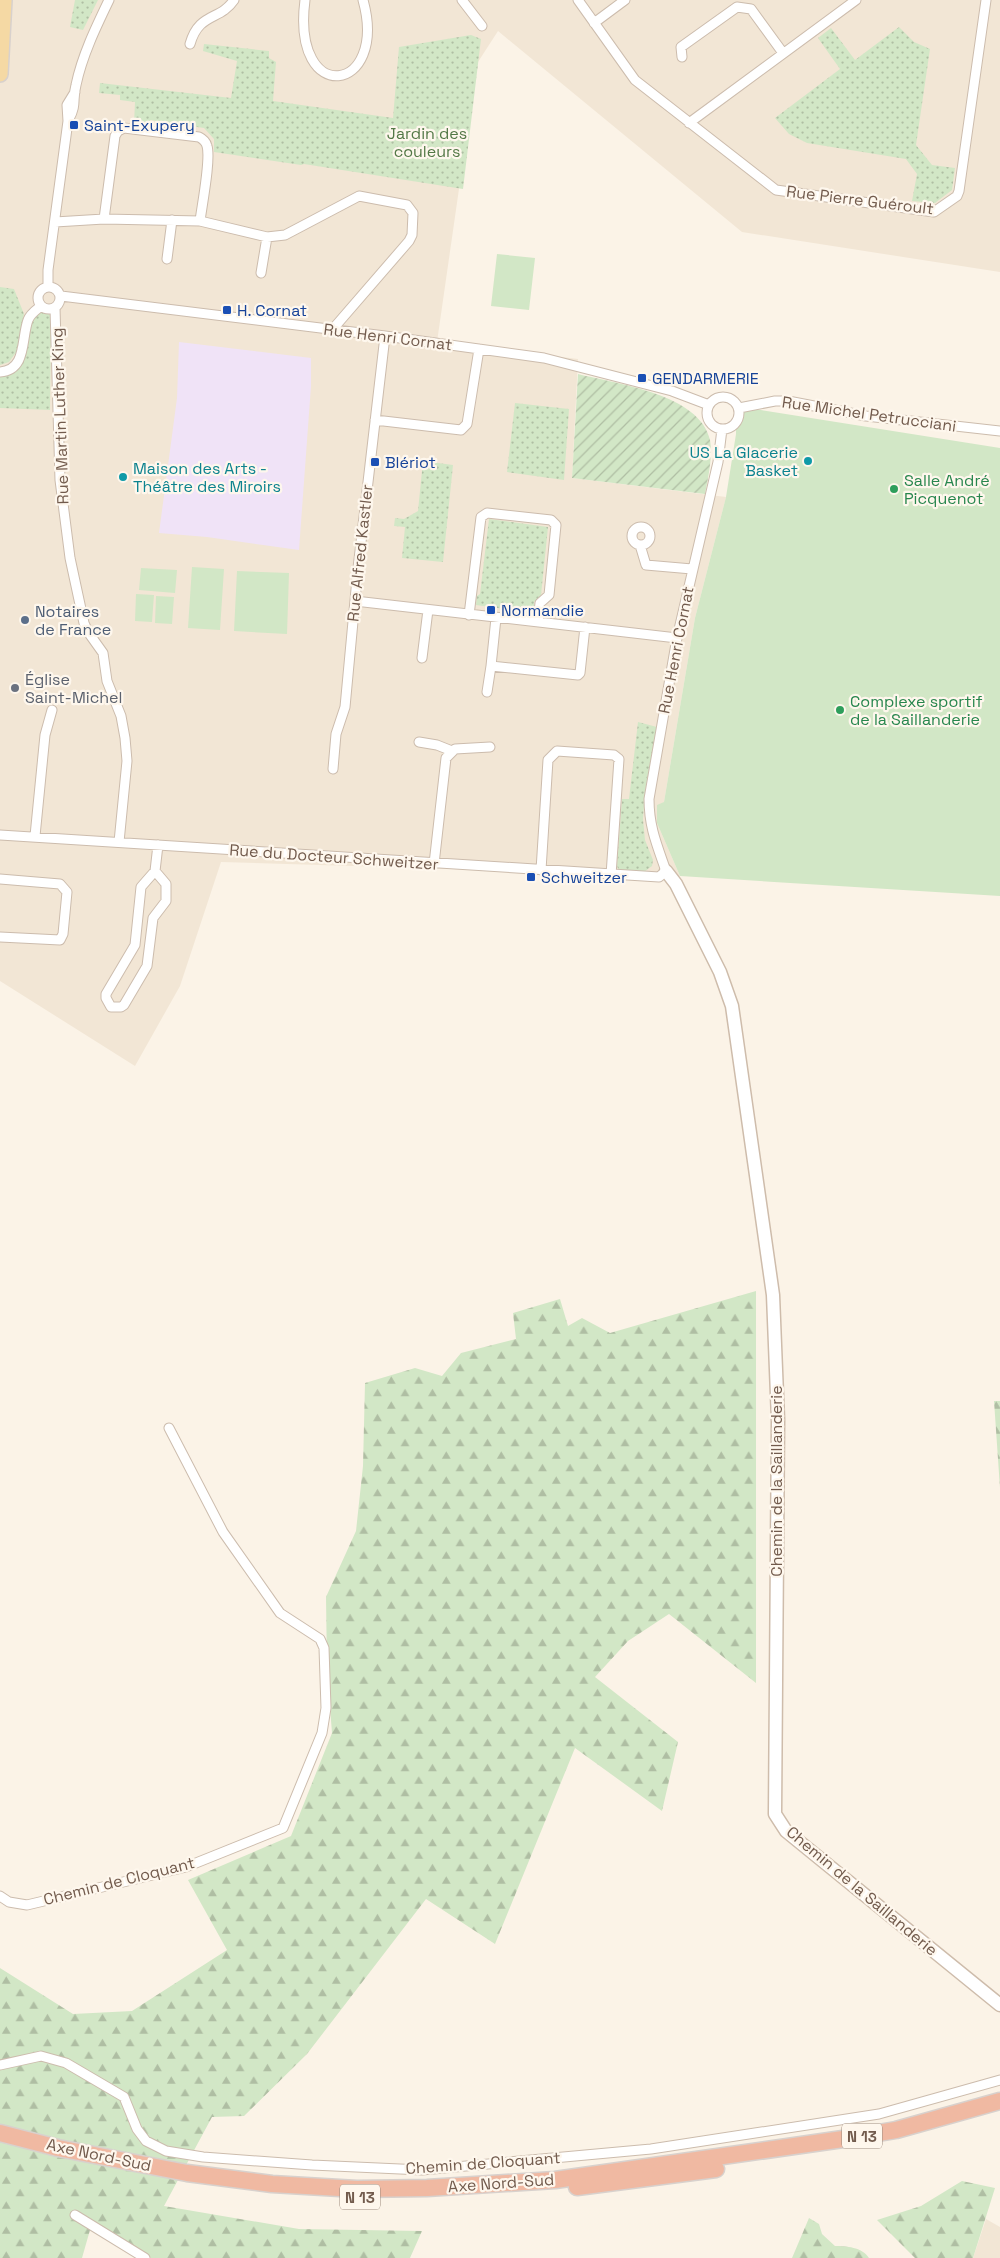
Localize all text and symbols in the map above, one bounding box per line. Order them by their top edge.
place label: Saint-Exupery [84,115,195,136]
marker: Saint-Exupery [68,119,80,131]
park label: Jardin des couleurs [387,123,467,162]
street label: Rue Pierre Guéroult [785,181,935,219]
place label: H. Cornat [237,300,307,321]
marker: H. Cornat [221,304,233,316]
street label: Rue Henri Cornat [323,319,453,355]
street label: Rue Martin Luther King [46,327,74,505]
place label: GENDARMERIE [652,368,759,389]
marker: GENDARMERIE [636,372,648,384]
street label: Rue Michel Petrucciani [780,391,958,437]
place label: US La Glacerie Basket [689,442,798,481]
place label: Blériot [385,452,436,473]
marker: US La Glacerie Basket [802,455,814,467]
marker: Blériot [369,456,381,468]
place label: Maison des Arts - Théâtre des Miroirs [133,458,281,497]
place label: Salle André Picquenot [904,470,990,509]
marker: Maison des Arts - Théâtre des Miroirs [117,471,129,483]
street label: Rue Alfred Kastler [342,483,378,623]
marker: Salle André Picquenot [888,483,900,495]
street label: Rue Henri Cornat [653,584,699,716]
place label: Normandie [501,600,584,621]
place label: Notaires de France [35,601,111,640]
marker: Normandie [485,604,497,616]
marker: Notaires de France [19,614,31,626]
place label: Église Saint-Michel [25,669,122,708]
marker: Église Saint-Michel [9,682,21,694]
place label: Complexe sportif de la Saillanderie [850,691,983,730]
marker: Complexe sportif de la Saillanderie [834,704,846,716]
street label: Rue du Docteur Schweitzer [229,839,439,875]
place label: Schweitzer [541,867,627,888]
marker: Schweitzer [525,871,537,883]
street label: Chemin de la Saillanderie [766,1385,787,1577]
street label: Chemin de la Saillanderie [782,1821,942,1961]
street label: Chemin de Cloquant [41,1852,197,1910]
road number: N 13 [842,2124,882,2148]
street label: Axe Nord-Sud [45,2134,153,2176]
street label: Chemin de Cloquant [405,2147,561,2179]
street label: Axe Nord-Sud [447,2169,555,2197]
road number: N 13 [340,2184,380,2210]

